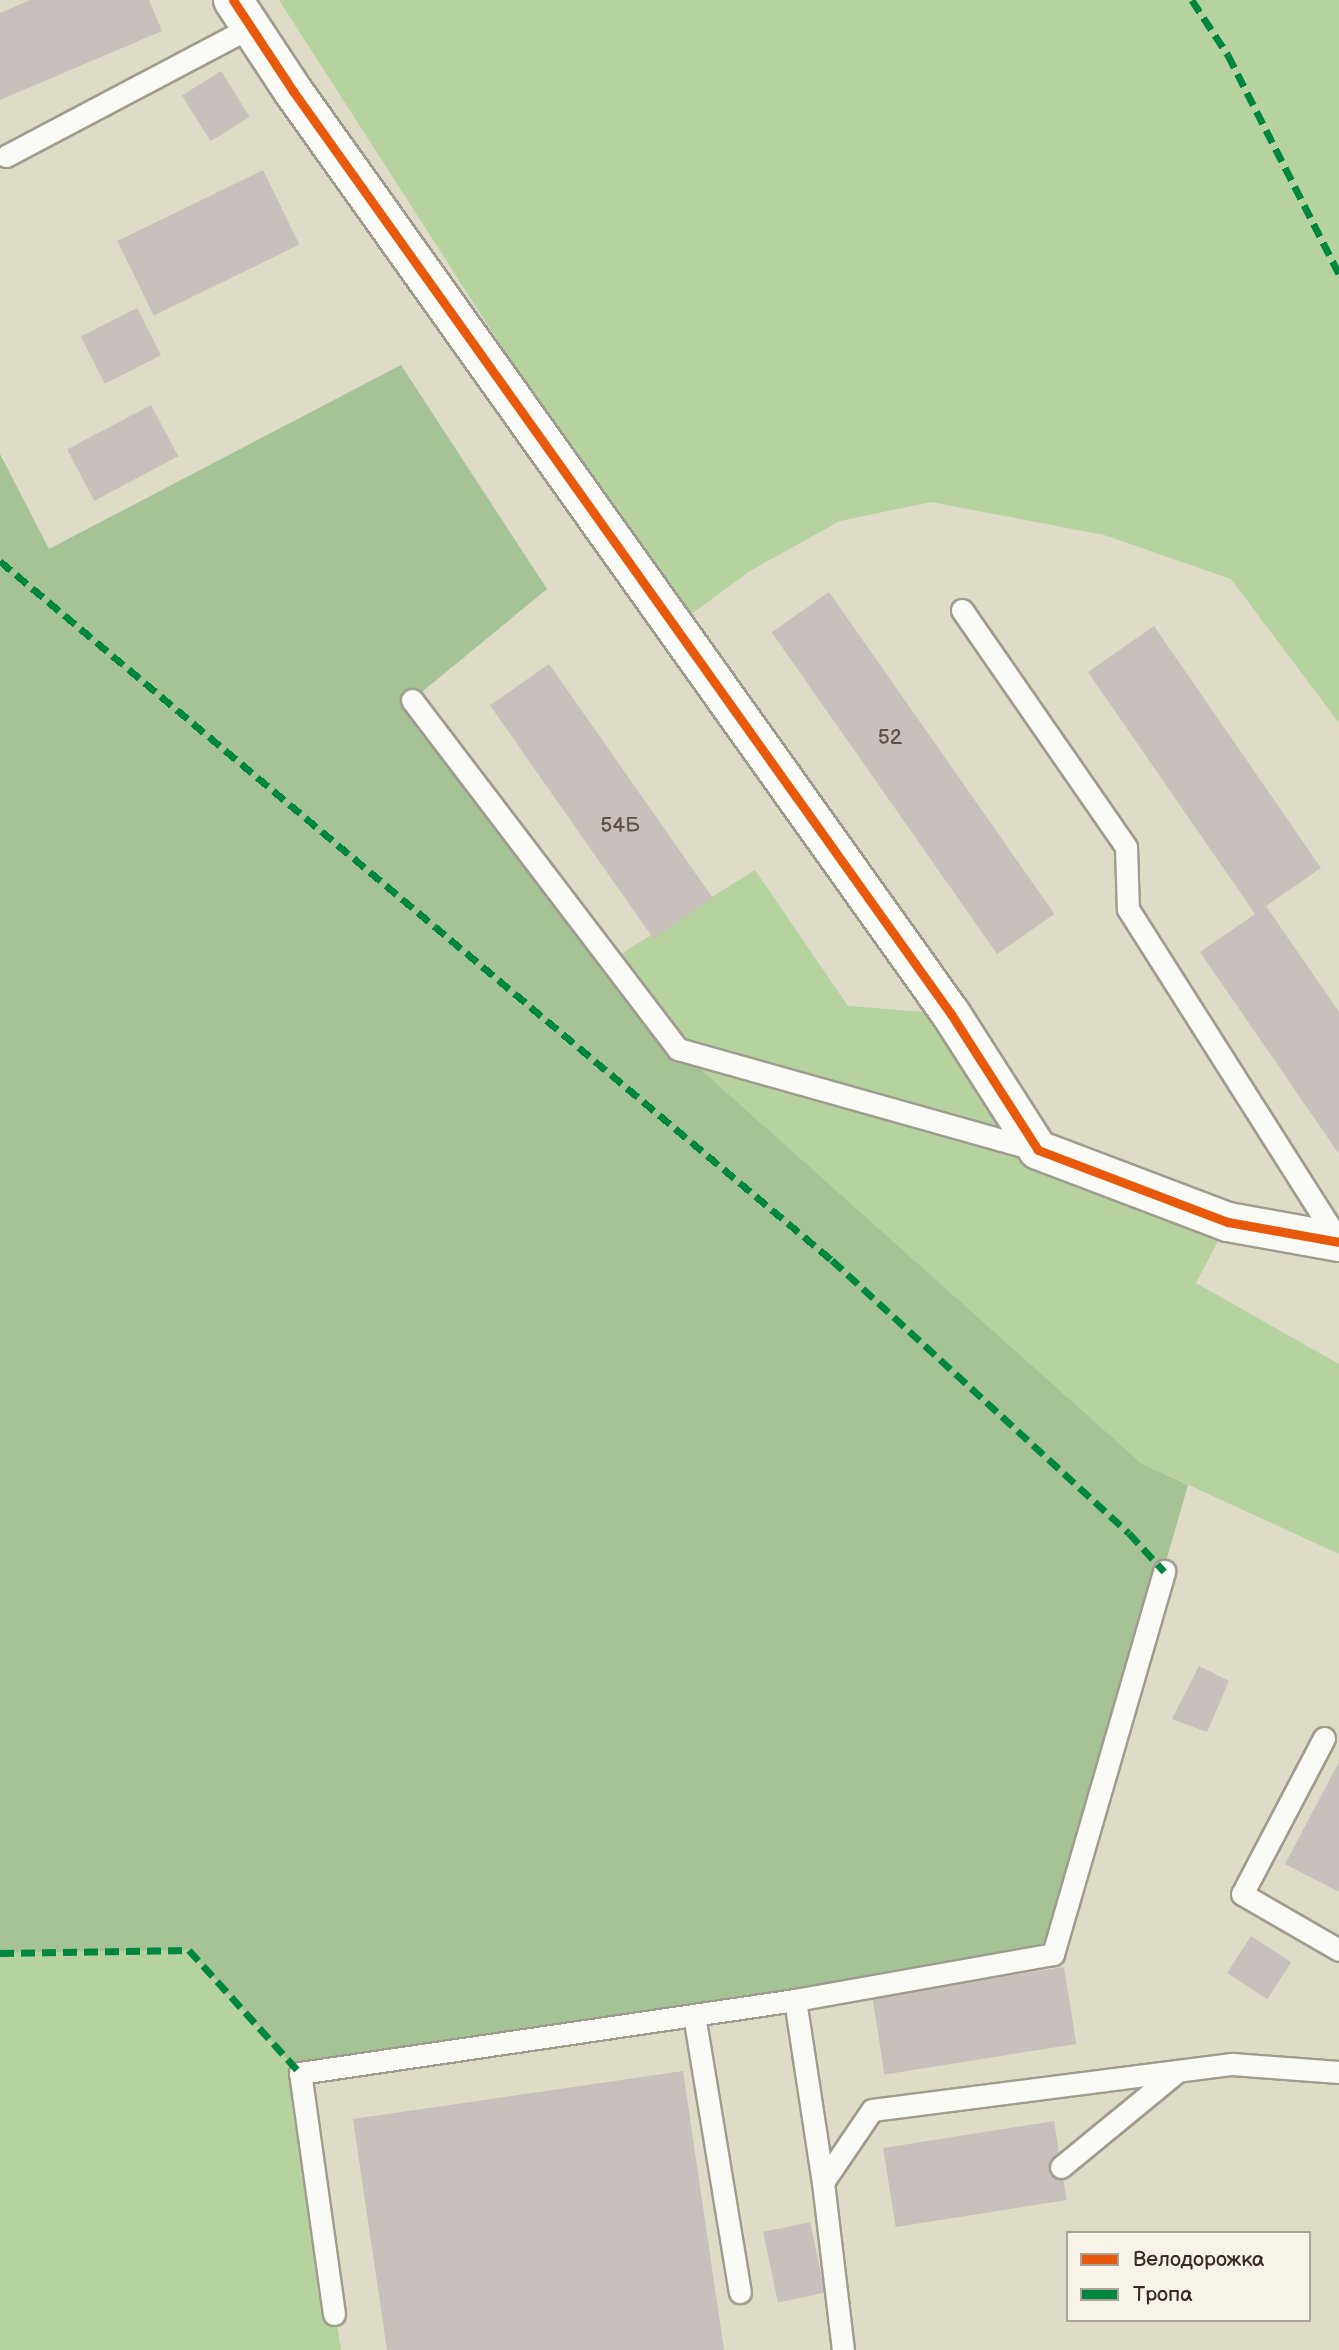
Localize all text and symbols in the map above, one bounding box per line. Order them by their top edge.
house number: 52 [878,725,902,751]
house number: 54Б [600,813,640,839]
legend [1066,2231,1311,2322]
text: Велодорожка [1133,2247,1264,2272]
text: Тропа [1133,2282,1193,2307]

